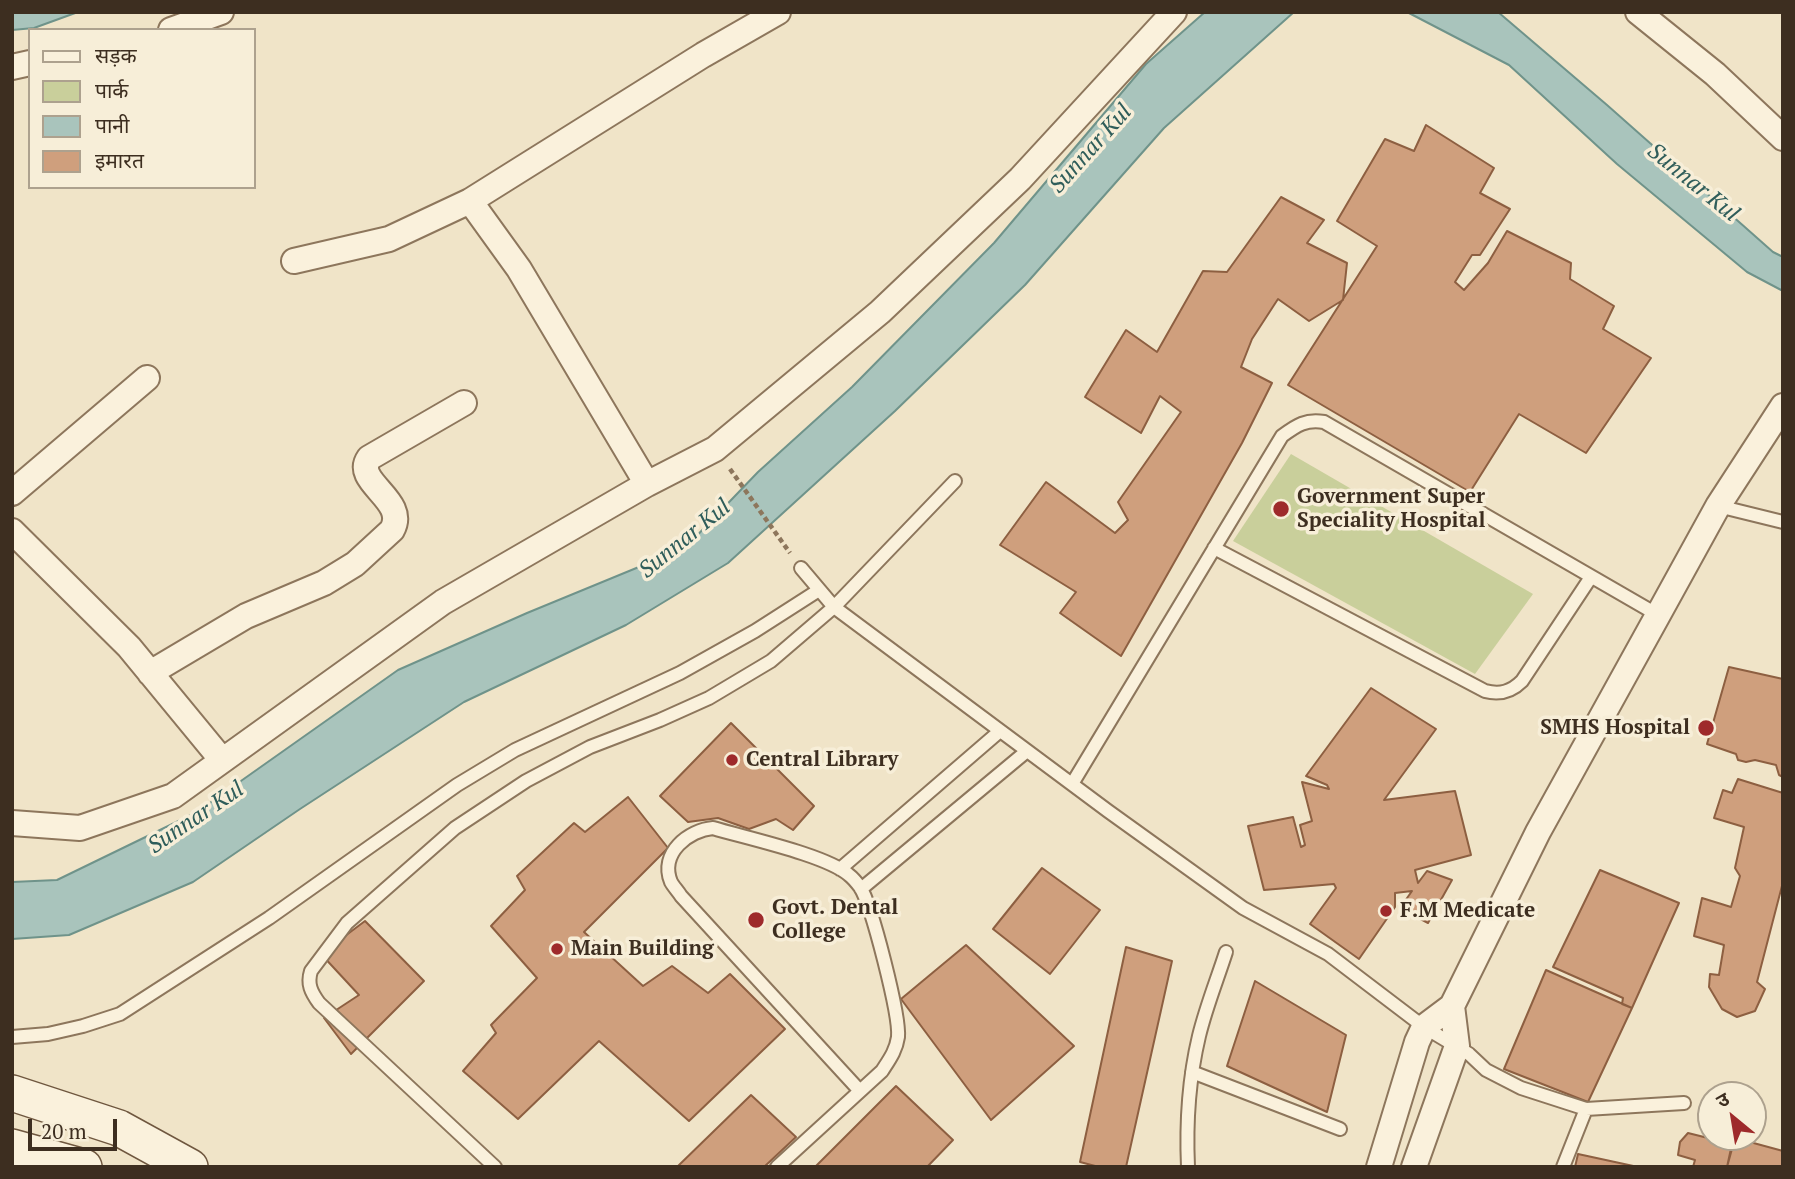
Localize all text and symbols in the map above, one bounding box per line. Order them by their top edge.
legend [28,28,256,189]
text: सड़क [95,41,137,69]
text: पार्क [95,76,129,104]
water label: Sunnar Kul [1044,99,1138,199]
text: पानी [95,111,129,139]
water label: Sunnar Kul [1642,138,1744,228]
text: इमारत [95,146,144,174]
place label: Government Super Speciality Hospital [1297,484,1485,534]
water label: Sunnar Kul [634,494,736,584]
marker: Government Super Speciality Hospital [1271,499,1291,519]
place label: SMHS Hospital [1540,715,1690,741]
marker: SMHS Hospital [1696,718,1716,738]
place label: Central Library [746,747,898,773]
marker: Central Library [724,752,740,768]
water label: Sunnar Kul [143,776,249,860]
place label: Govt. Dental College [772,895,898,945]
place label: F.M Medicate [1400,898,1535,924]
marker: F.M Medicate [1378,903,1394,919]
marker: Govt. Dental College [746,910,766,930]
place label: Main Building [571,936,714,962]
marker: Main Building [549,941,565,957]
north arrow [1697,1081,1767,1151]
text: उ [1711,1086,1733,1113]
scale bar [32,1106,121,1150]
text: 20 m [41,1117,87,1145]

